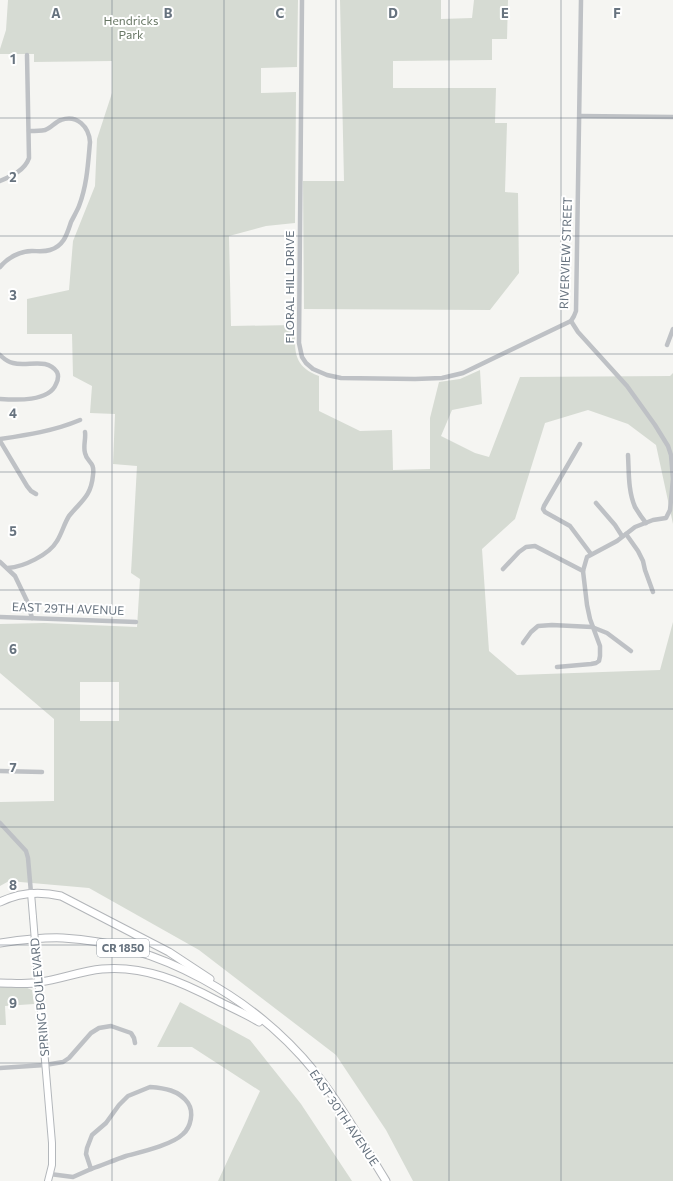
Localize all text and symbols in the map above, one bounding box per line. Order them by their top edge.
text: A [51,5,61,21]
text: B [164,5,173,21]
text: C [276,5,285,21]
text: D [388,5,398,21]
text: E [501,5,509,21]
text: F [613,5,621,21]
park label: Hendricks Park [104,13,158,41]
text: 1 [10,51,16,67]
text: 2 [9,169,17,185]
street label: RIVERVIEW STREET [556,196,574,309]
street label: FLORAL HILL DRIVE [282,231,296,343]
text: 3 [9,287,17,303]
text: 4 [9,405,17,421]
text: 5 [9,523,17,539]
street label: EAST 29TH AVENUE [12,599,124,617]
text: 6 [9,641,17,657]
text: 7 [9,759,17,775]
text: 8 [9,877,17,893]
street label: SPRING BOULEVARD [27,937,51,1057]
road number: CR 1850 [97,939,149,957]
text: 9 [9,995,17,1011]
street label: EAST 30TH AVENUE [307,1067,382,1168]

